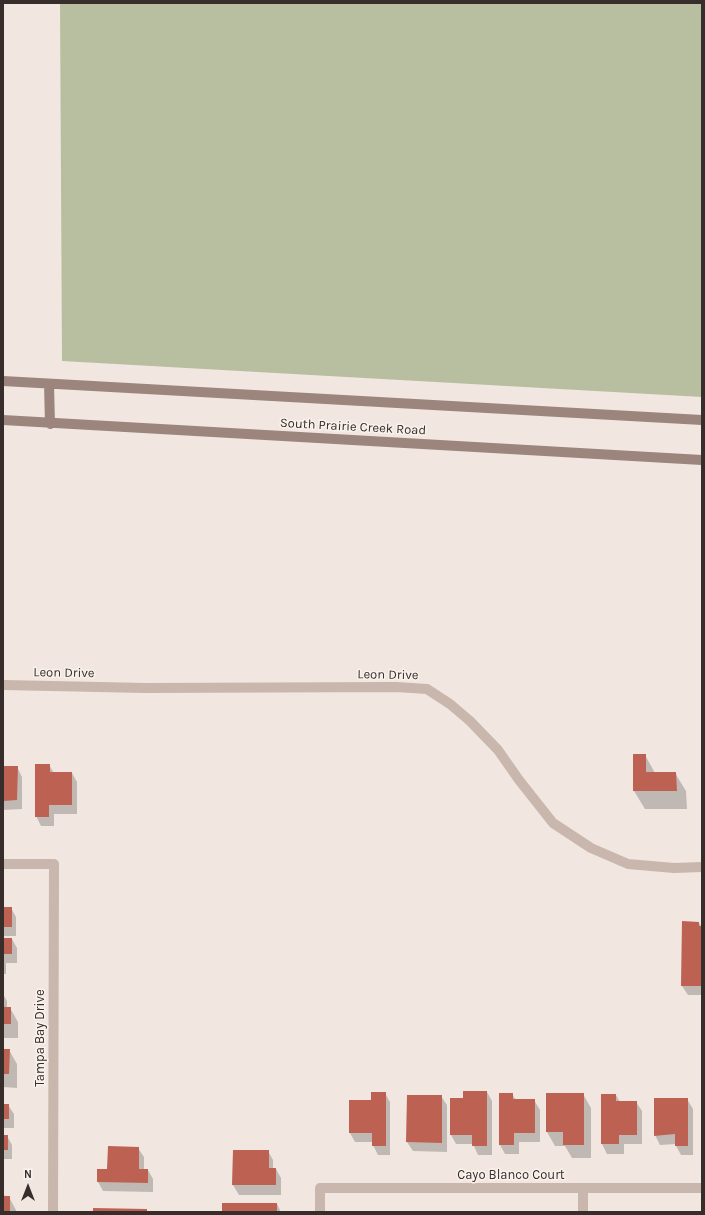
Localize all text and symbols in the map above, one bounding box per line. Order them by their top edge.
street label: South Prairie Creek Road [280,415,426,439]
street label: Leon Drive [33,665,95,681]
street label: Leon Drive [357,667,419,683]
street label: Tampa Bay Drive [32,989,48,1087]
north arrow [8,1167,48,1207]
street label: Cayo Blanco Court [457,1167,565,1183]
text: N [24,1168,32,1181]

